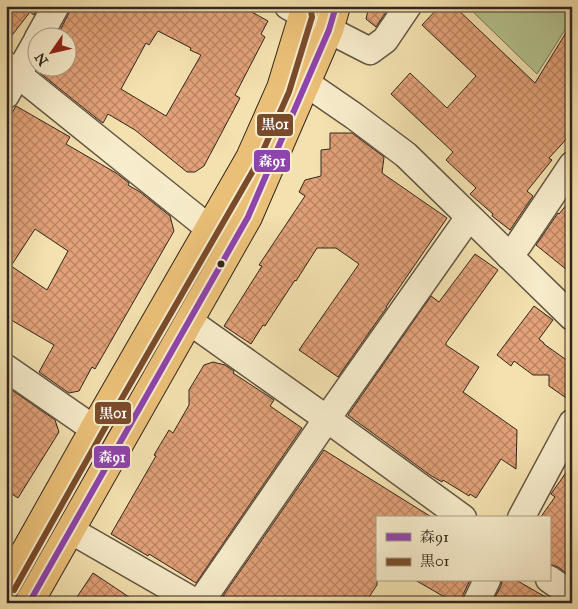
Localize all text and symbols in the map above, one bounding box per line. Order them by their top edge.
north arrow [28,28,78,78]
text: N [31,49,52,69]
line badge: 黒01 [256,113,294,137]
text: 黒01 [261,116,289,133]
line badge: 森91 [253,149,291,173]
text: 森91 [259,153,286,171]
unlabelled marker [216,259,226,269]
line badge: 黒01 [94,401,132,425]
text: 黒01 [99,405,127,422]
line badge: 森91 [93,445,131,469]
text: 森91 [99,449,126,467]
legend [376,516,550,582]
text: 森91 [420,528,449,546]
text: 黒01 [420,552,450,570]

